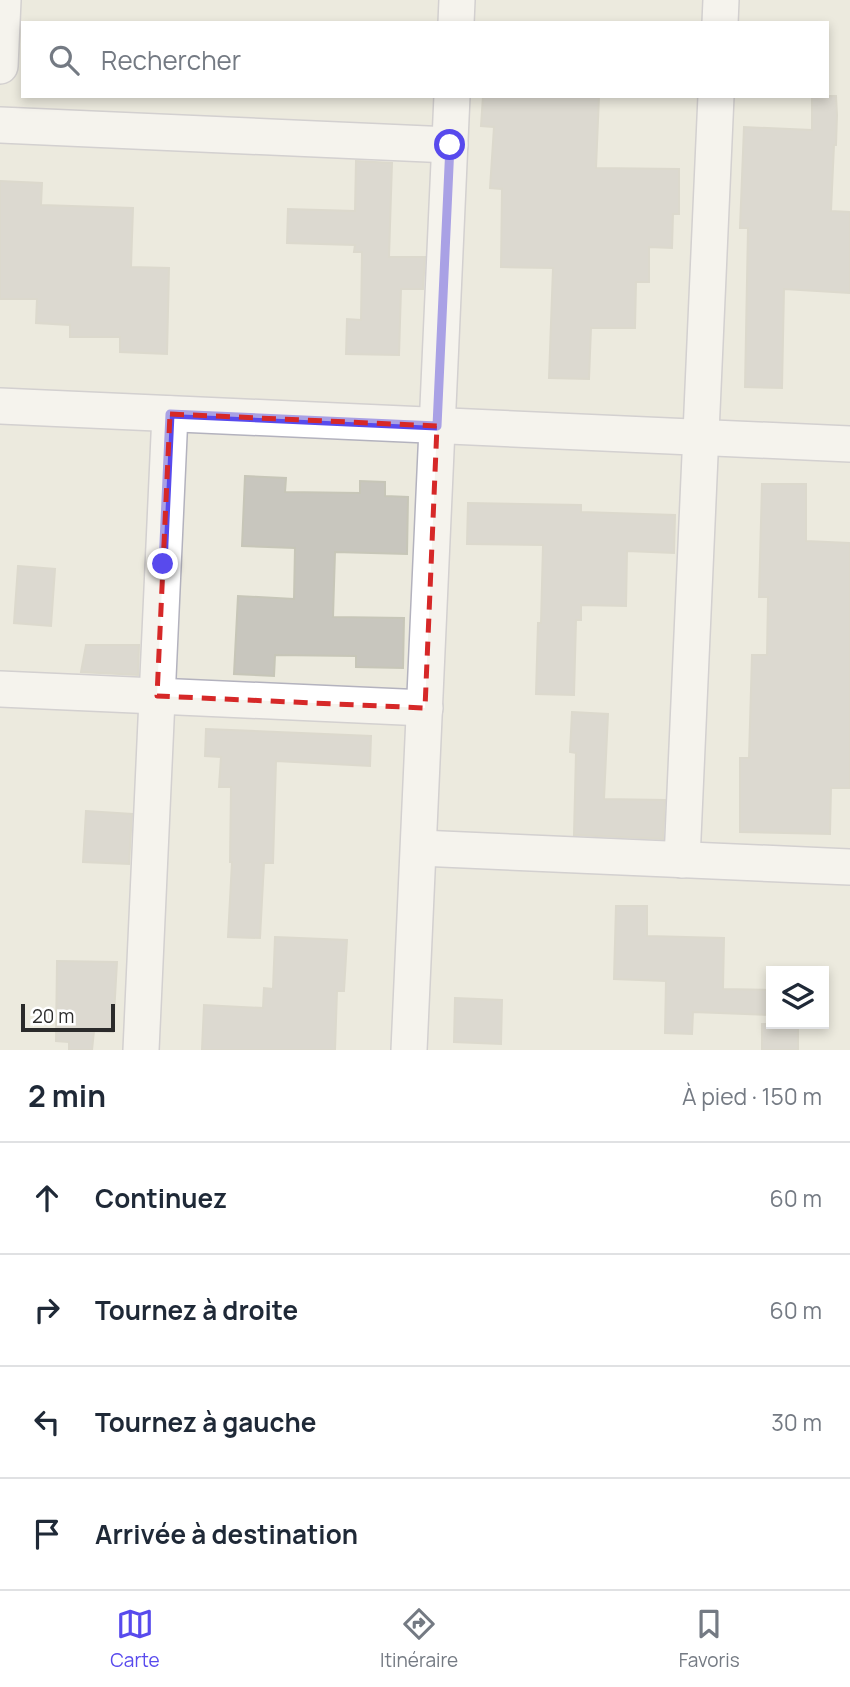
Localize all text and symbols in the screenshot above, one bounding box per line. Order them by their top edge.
search box [21,21,829,98]
icon: search [45,41,83,79]
text: Rechercher [101,42,241,78]
route start [434,129,465,160]
route end [147,548,178,579]
map controls [766,966,829,1029]
button: layers [766,966,829,1029]
scale bar [21,1001,116,1033]
text: 20 m [32,1003,74,1029]
text: 2 min [28,1075,106,1116]
text: À pied · 150 m [682,1080,822,1112]
icon: ahead [28,1179,66,1217]
text: Continuez [95,1180,227,1216]
text: 60 m [770,1182,822,1214]
icon: right [28,1291,66,1329]
text: Tournez à droite [95,1292,298,1328]
text: 60 m [770,1294,822,1326]
icon: left [28,1403,66,1441]
text: Tournez à gauche [95,1404,316,1440]
text: 30 m [771,1406,822,1438]
icon: arrive [28,1515,66,1553]
text: Arrivée à destination [95,1516,358,1552]
tab: Carte [110,1605,160,1673]
tab: Itinéraire [380,1605,458,1673]
tab: Favoris [679,1605,740,1673]

